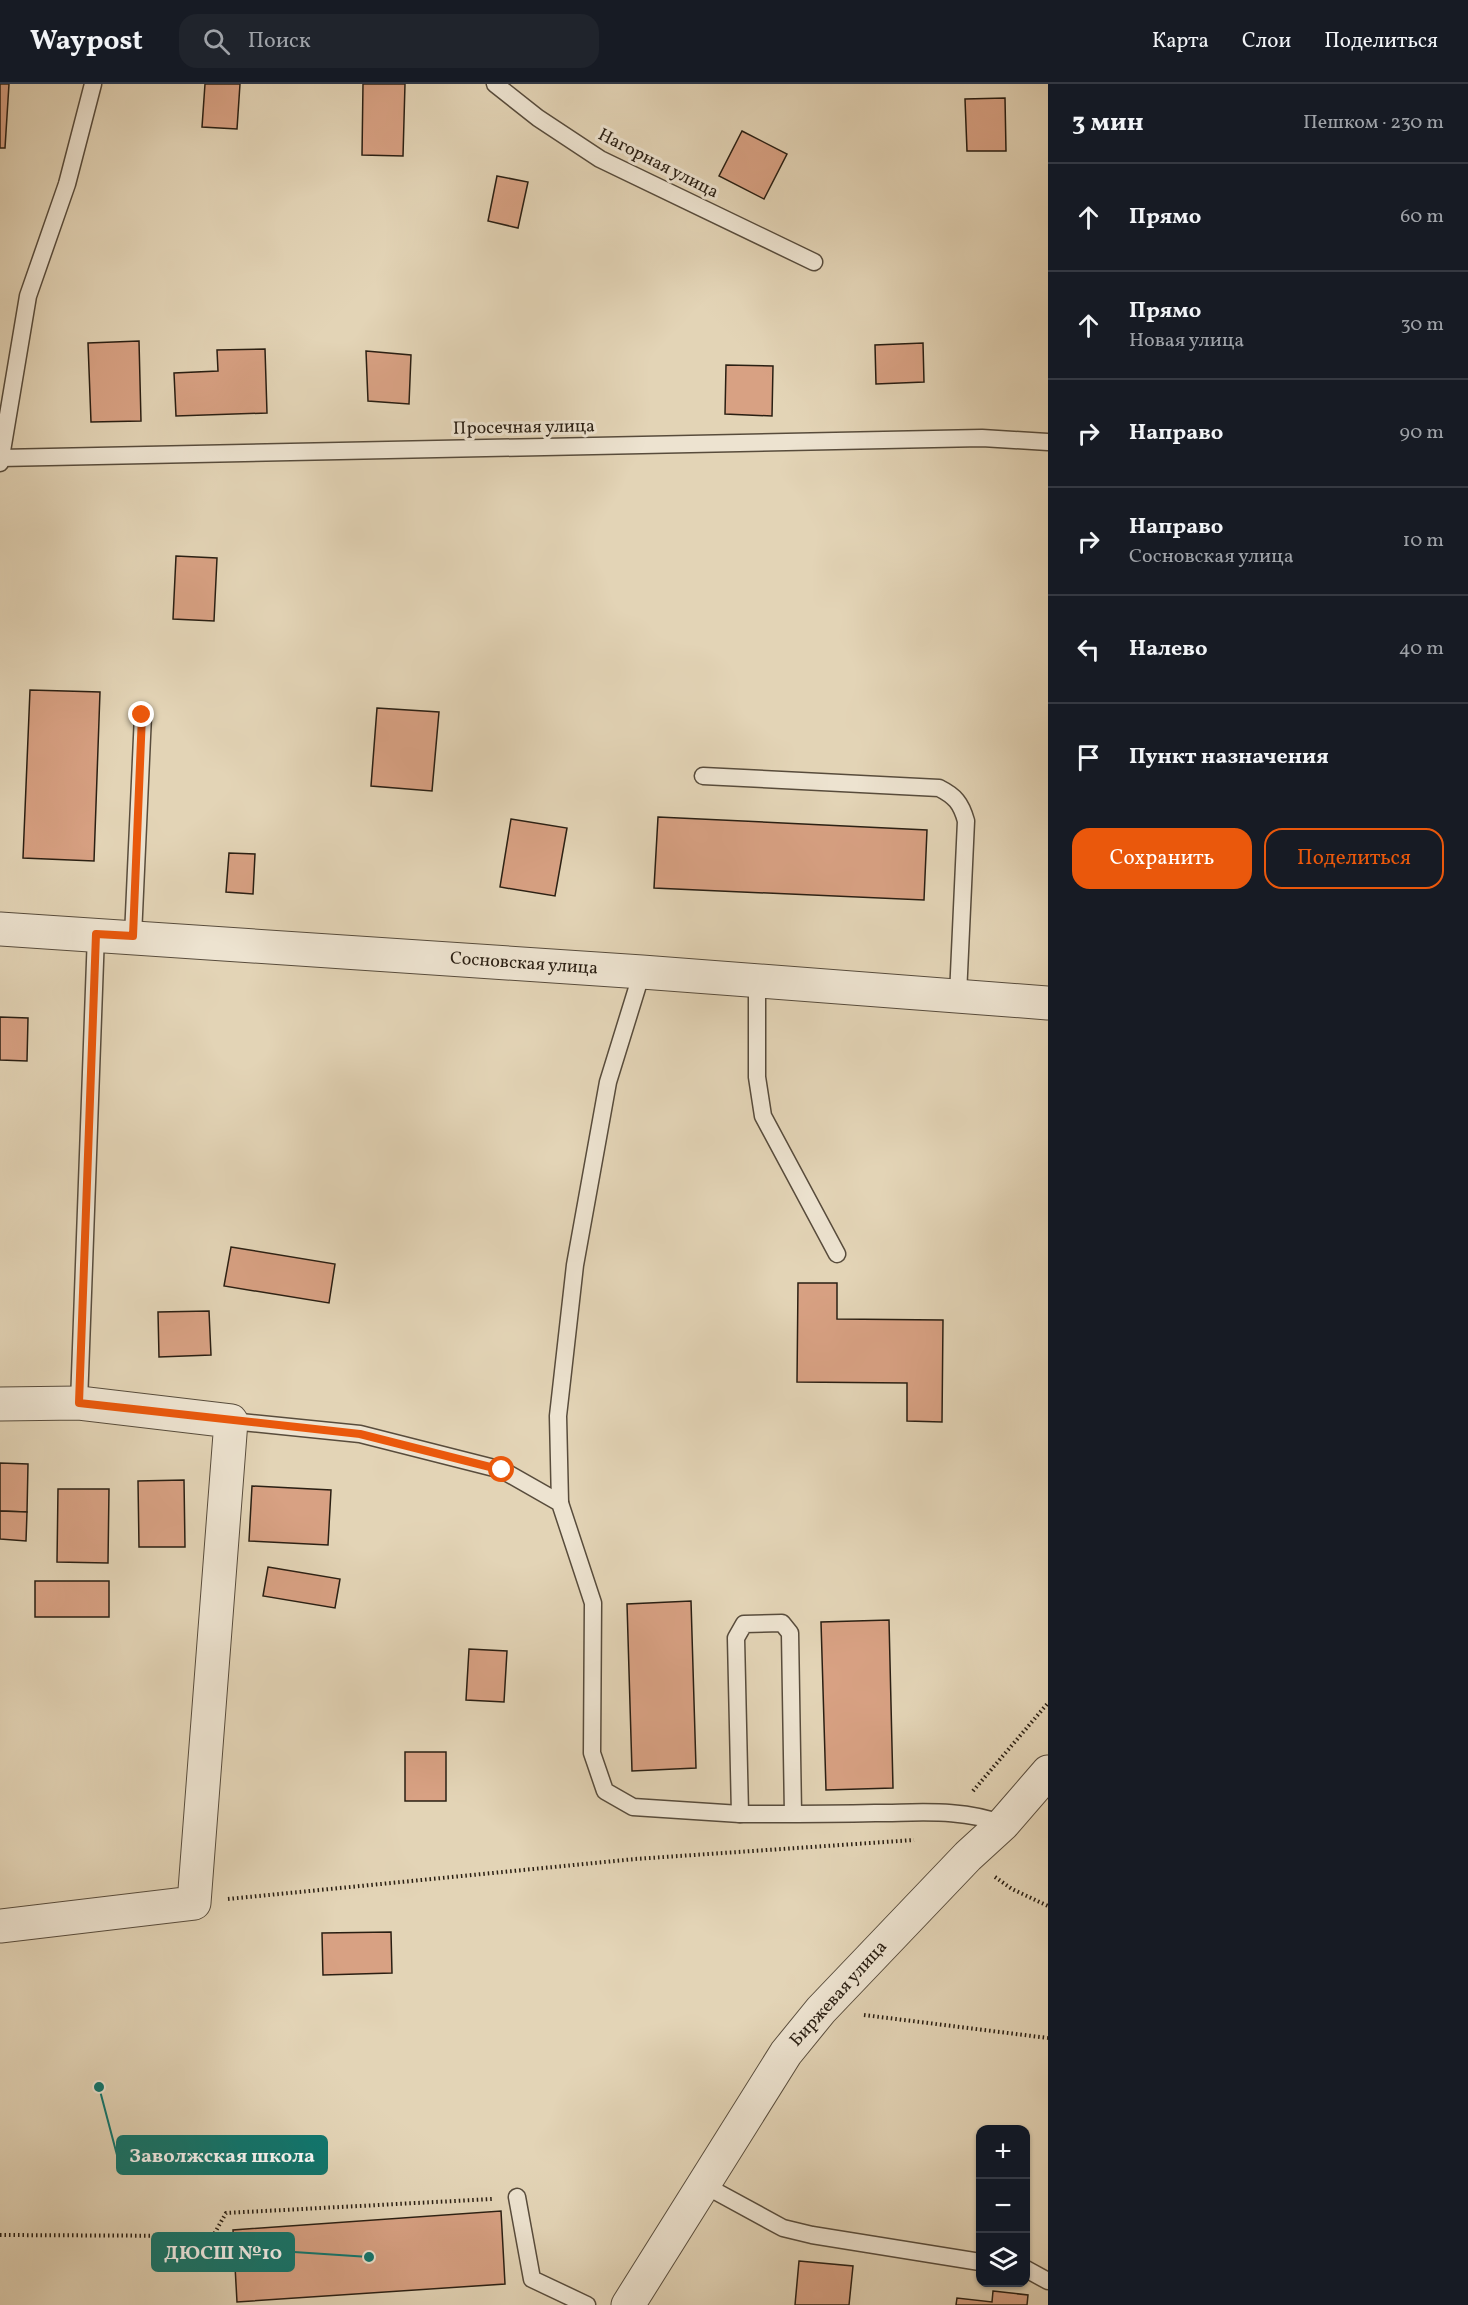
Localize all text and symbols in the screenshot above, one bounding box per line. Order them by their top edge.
search box [179,14,599,68]
text: Waypost [30,22,143,61]
icon: search [200,25,233,58]
text: Поиск [248,26,311,57]
text: Карта [1152,27,1209,56]
text: Слои [1242,27,1291,56]
text: Поделиться [1324,27,1438,56]
text: 3 мин [1072,105,1144,141]
text: Пешком · 230 m [1303,109,1444,137]
street label: Нагорная улица [593,123,723,205]
icon: ahead [1072,201,1105,234]
text: Прямо [1129,202,1201,233]
text: 60 m [1400,203,1444,231]
text: Прямо [1129,296,1201,327]
icon: ahead [1072,309,1105,342]
text: 30 m [1400,311,1444,339]
text: Новая улица [1129,327,1244,355]
street label: Просечная улица [453,414,595,442]
icon: right [1072,417,1105,450]
text: Направо [1129,418,1223,449]
text: 90 m [1400,419,1444,447]
text: Направо [1129,512,1223,543]
icon: right [1072,525,1105,558]
text: 10 m [1403,527,1444,555]
text: Сосновская улица [1129,543,1294,571]
icon: left [1072,633,1105,666]
text: Налево [1129,634,1208,665]
text: 40 m [1399,635,1444,663]
route end [128,701,154,727]
icon: arrive [1072,741,1105,774]
text: Пункт назначения [1129,742,1329,773]
button: Сохранить [1072,828,1252,889]
button: Поделиться [1264,828,1444,889]
street label: Сосновская улица [449,946,599,982]
route start [488,1456,514,1482]
street label: Биржевая улица [784,1935,894,2053]
map controls [976,2125,1030,2287]
button: + [976,2125,1030,2179]
callout: Заволжская школа [117,2136,327,2174]
text: Заволжская школа [129,2143,315,2171]
button: − [976,2179,1030,2233]
callout: ДЮСШ №10 [152,2233,294,2271]
button: layers [976,2233,1030,2287]
text: ДЮСШ №10 [164,2240,282,2268]

